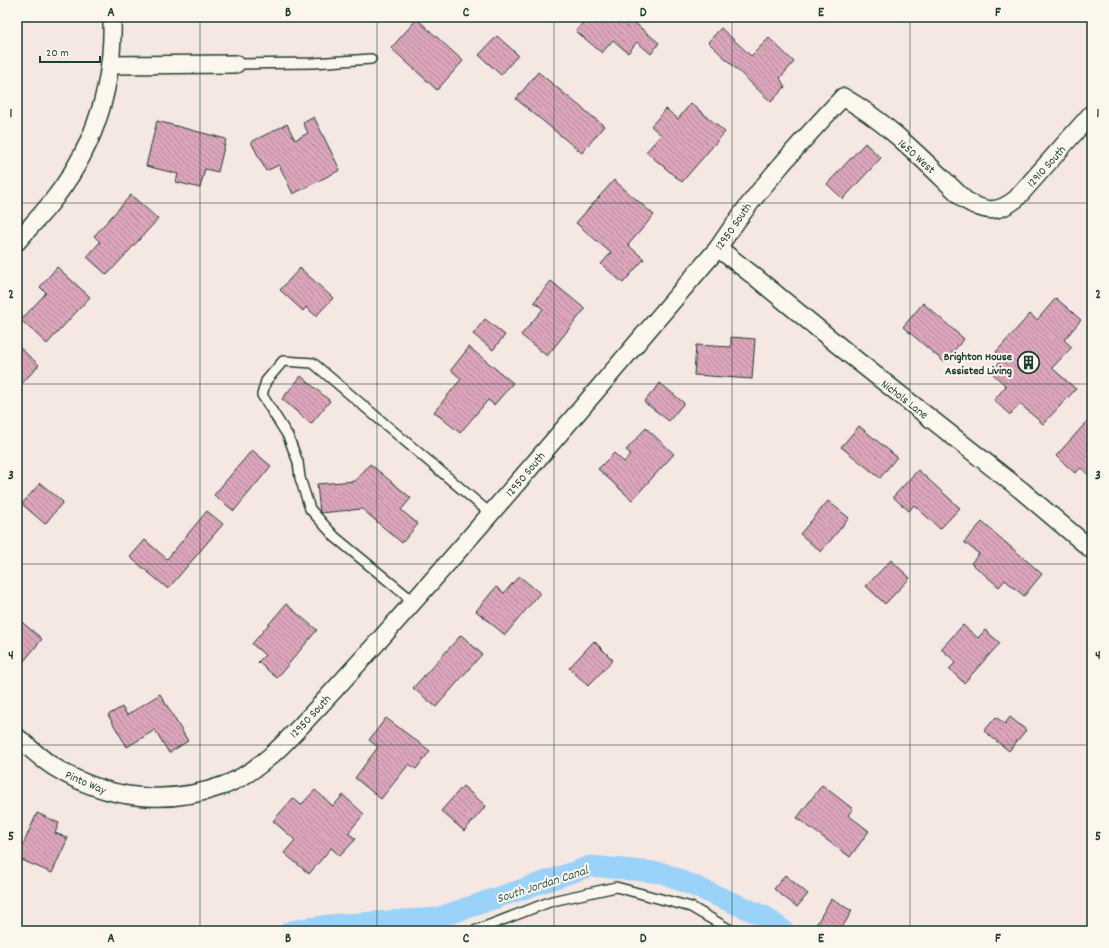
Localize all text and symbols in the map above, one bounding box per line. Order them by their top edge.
text: A [107,4,115,23]
text: B [285,4,291,23]
text: C [463,4,470,23]
text: D [640,4,647,23]
text: E [818,4,825,23]
text: F [995,4,1001,23]
scale bar [40,38,100,64]
text: 20 m [46,45,69,62]
text: 1 [10,105,13,124]
text: 1 [1097,105,1100,124]
street label: 1650 West [894,136,939,179]
street label: 12910 South [1024,142,1070,192]
street label: 12950 South [712,200,757,254]
text: 2 [8,286,14,305]
text: 2 [1095,286,1101,305]
place label: Brighton House Assisted Living [944,349,1013,380]
building icon: Brighton House Assisted Living [1015,350,1041,376]
street label: Nichols Lane [877,376,931,424]
street label: 12950 South [502,449,550,501]
text: 3 [8,467,14,486]
text: 3 [1095,467,1101,486]
text: 4 [8,647,14,666]
text: 4 [1095,647,1101,666]
street label: 12950 South [286,691,336,743]
street label: Pinto Way [62,767,110,800]
text: 5 [8,828,14,847]
text: 5 [1095,828,1101,847]
water label: South Jordan Canal [495,861,592,909]
text: A [107,930,115,948]
text: B [285,930,291,948]
text: C [463,930,470,948]
text: D [640,930,647,948]
text: E [818,930,825,948]
text: F [995,930,1001,948]

